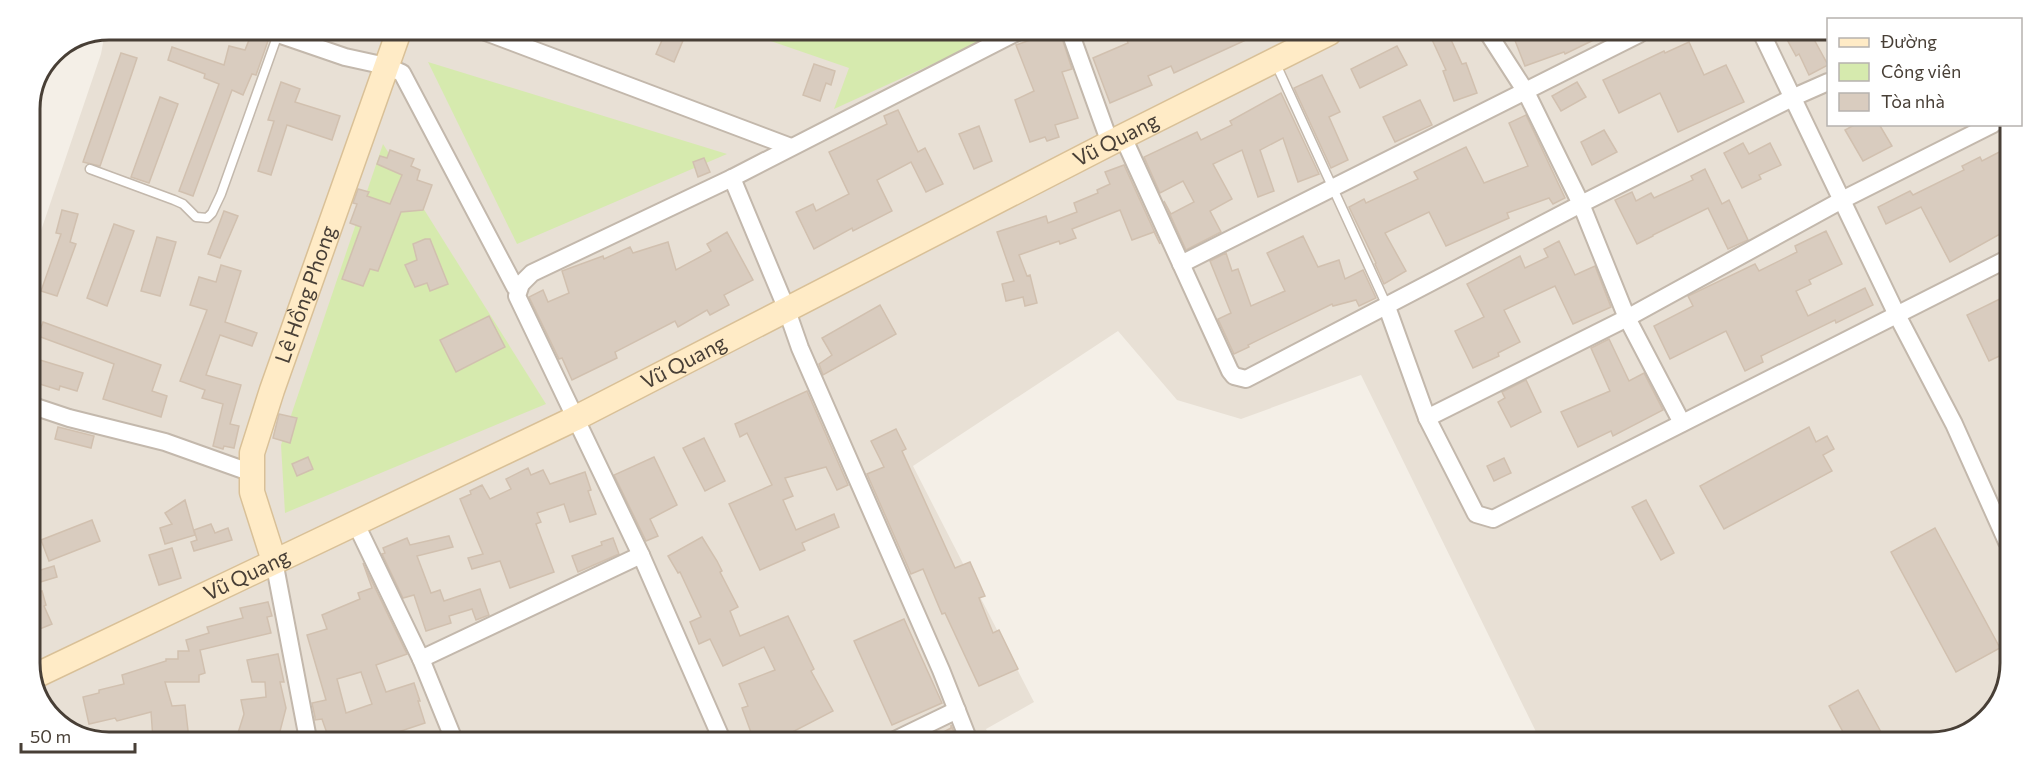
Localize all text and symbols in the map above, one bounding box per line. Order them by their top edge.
legend [1827,18,2022,126]
text: Đường [1880,30,1937,52]
text: Công viên [1881,60,1961,82]
text: Tòa nhà [1881,90,1945,112]
street label: Vũ Quang [1068,107,1162,171]
street label: Lê Hồng Phong [269,222,340,366]
street label: Vũ Quang [636,329,730,393]
street label: Vũ Quang [199,542,293,605]
scale bar [21,716,135,754]
text: 50 m [30,725,71,747]

